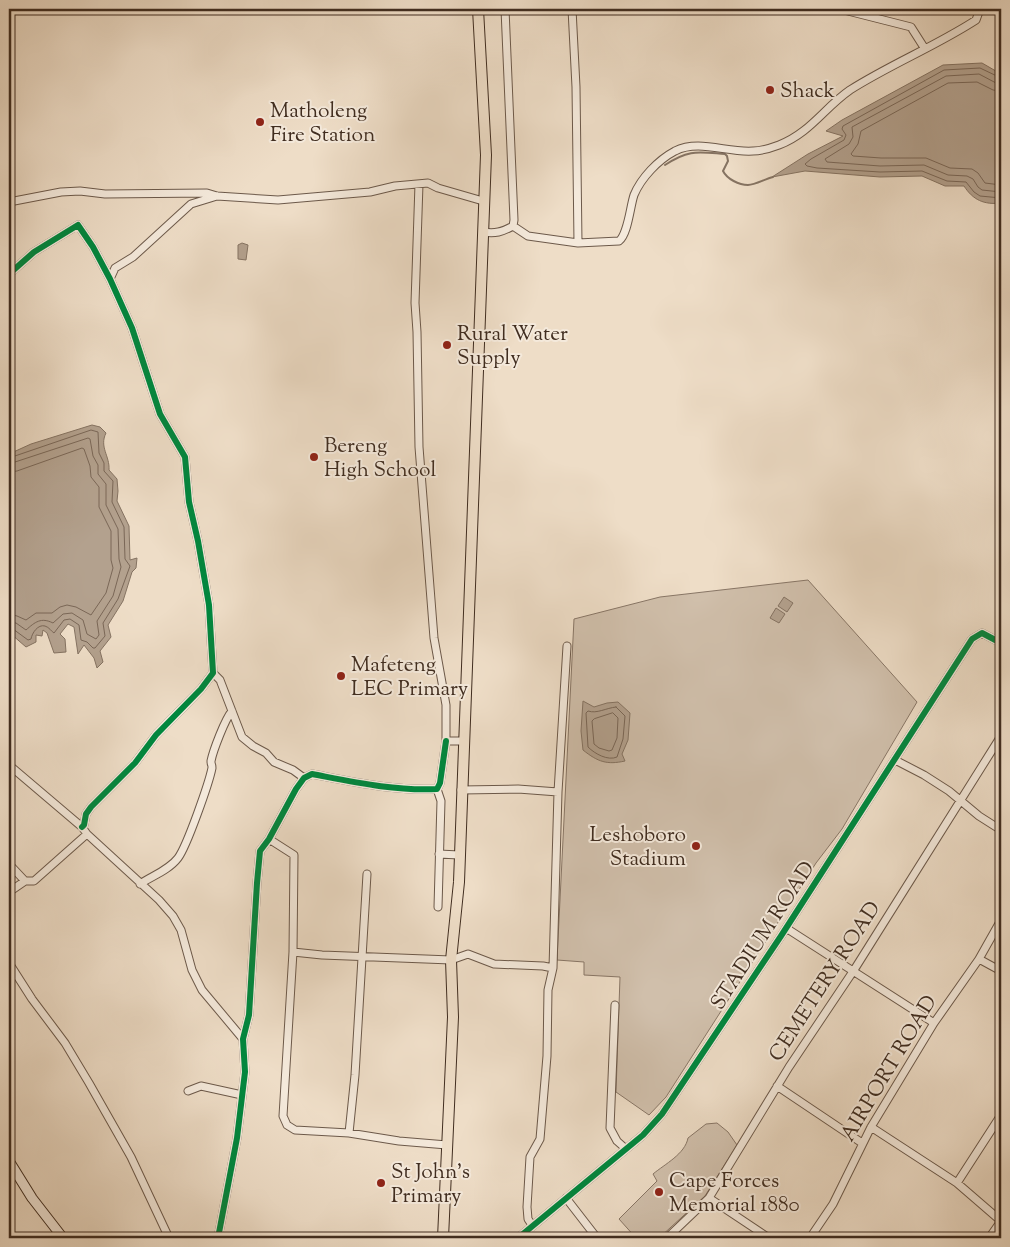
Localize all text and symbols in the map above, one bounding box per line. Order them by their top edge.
place label: Shack [780,77,836,107]
marker: Shack [764,84,776,96]
place label: Matholeng Fire Station [270,97,375,151]
marker: Matholeng Fire Station [254,116,266,128]
place label: Rural Water Supply [457,320,568,374]
marker: Rural Water Supply [441,339,453,351]
place label: Bereng High School [324,432,436,486]
marker: Bereng High School [308,451,320,463]
place label: Mafeteng LEC Primary [351,651,469,705]
marker: Mafeteng LEC Primary [335,670,347,682]
place label: Leshoboro Stadium [590,821,686,875]
marker: Leshoboro Stadium [690,840,702,852]
street label: STADIUM ROAD [704,856,823,1016]
street label: CEMETERY ROAD [762,896,889,1068]
street label: AIRPORT ROAD [834,990,945,1148]
place label: St John's Primary [391,1158,470,1212]
place label: Cape Forces Memorial 1880 [669,1167,800,1221]
marker: St John's Primary [375,1177,387,1189]
marker: Cape Forces Memorial 1880 [653,1186,665,1198]

